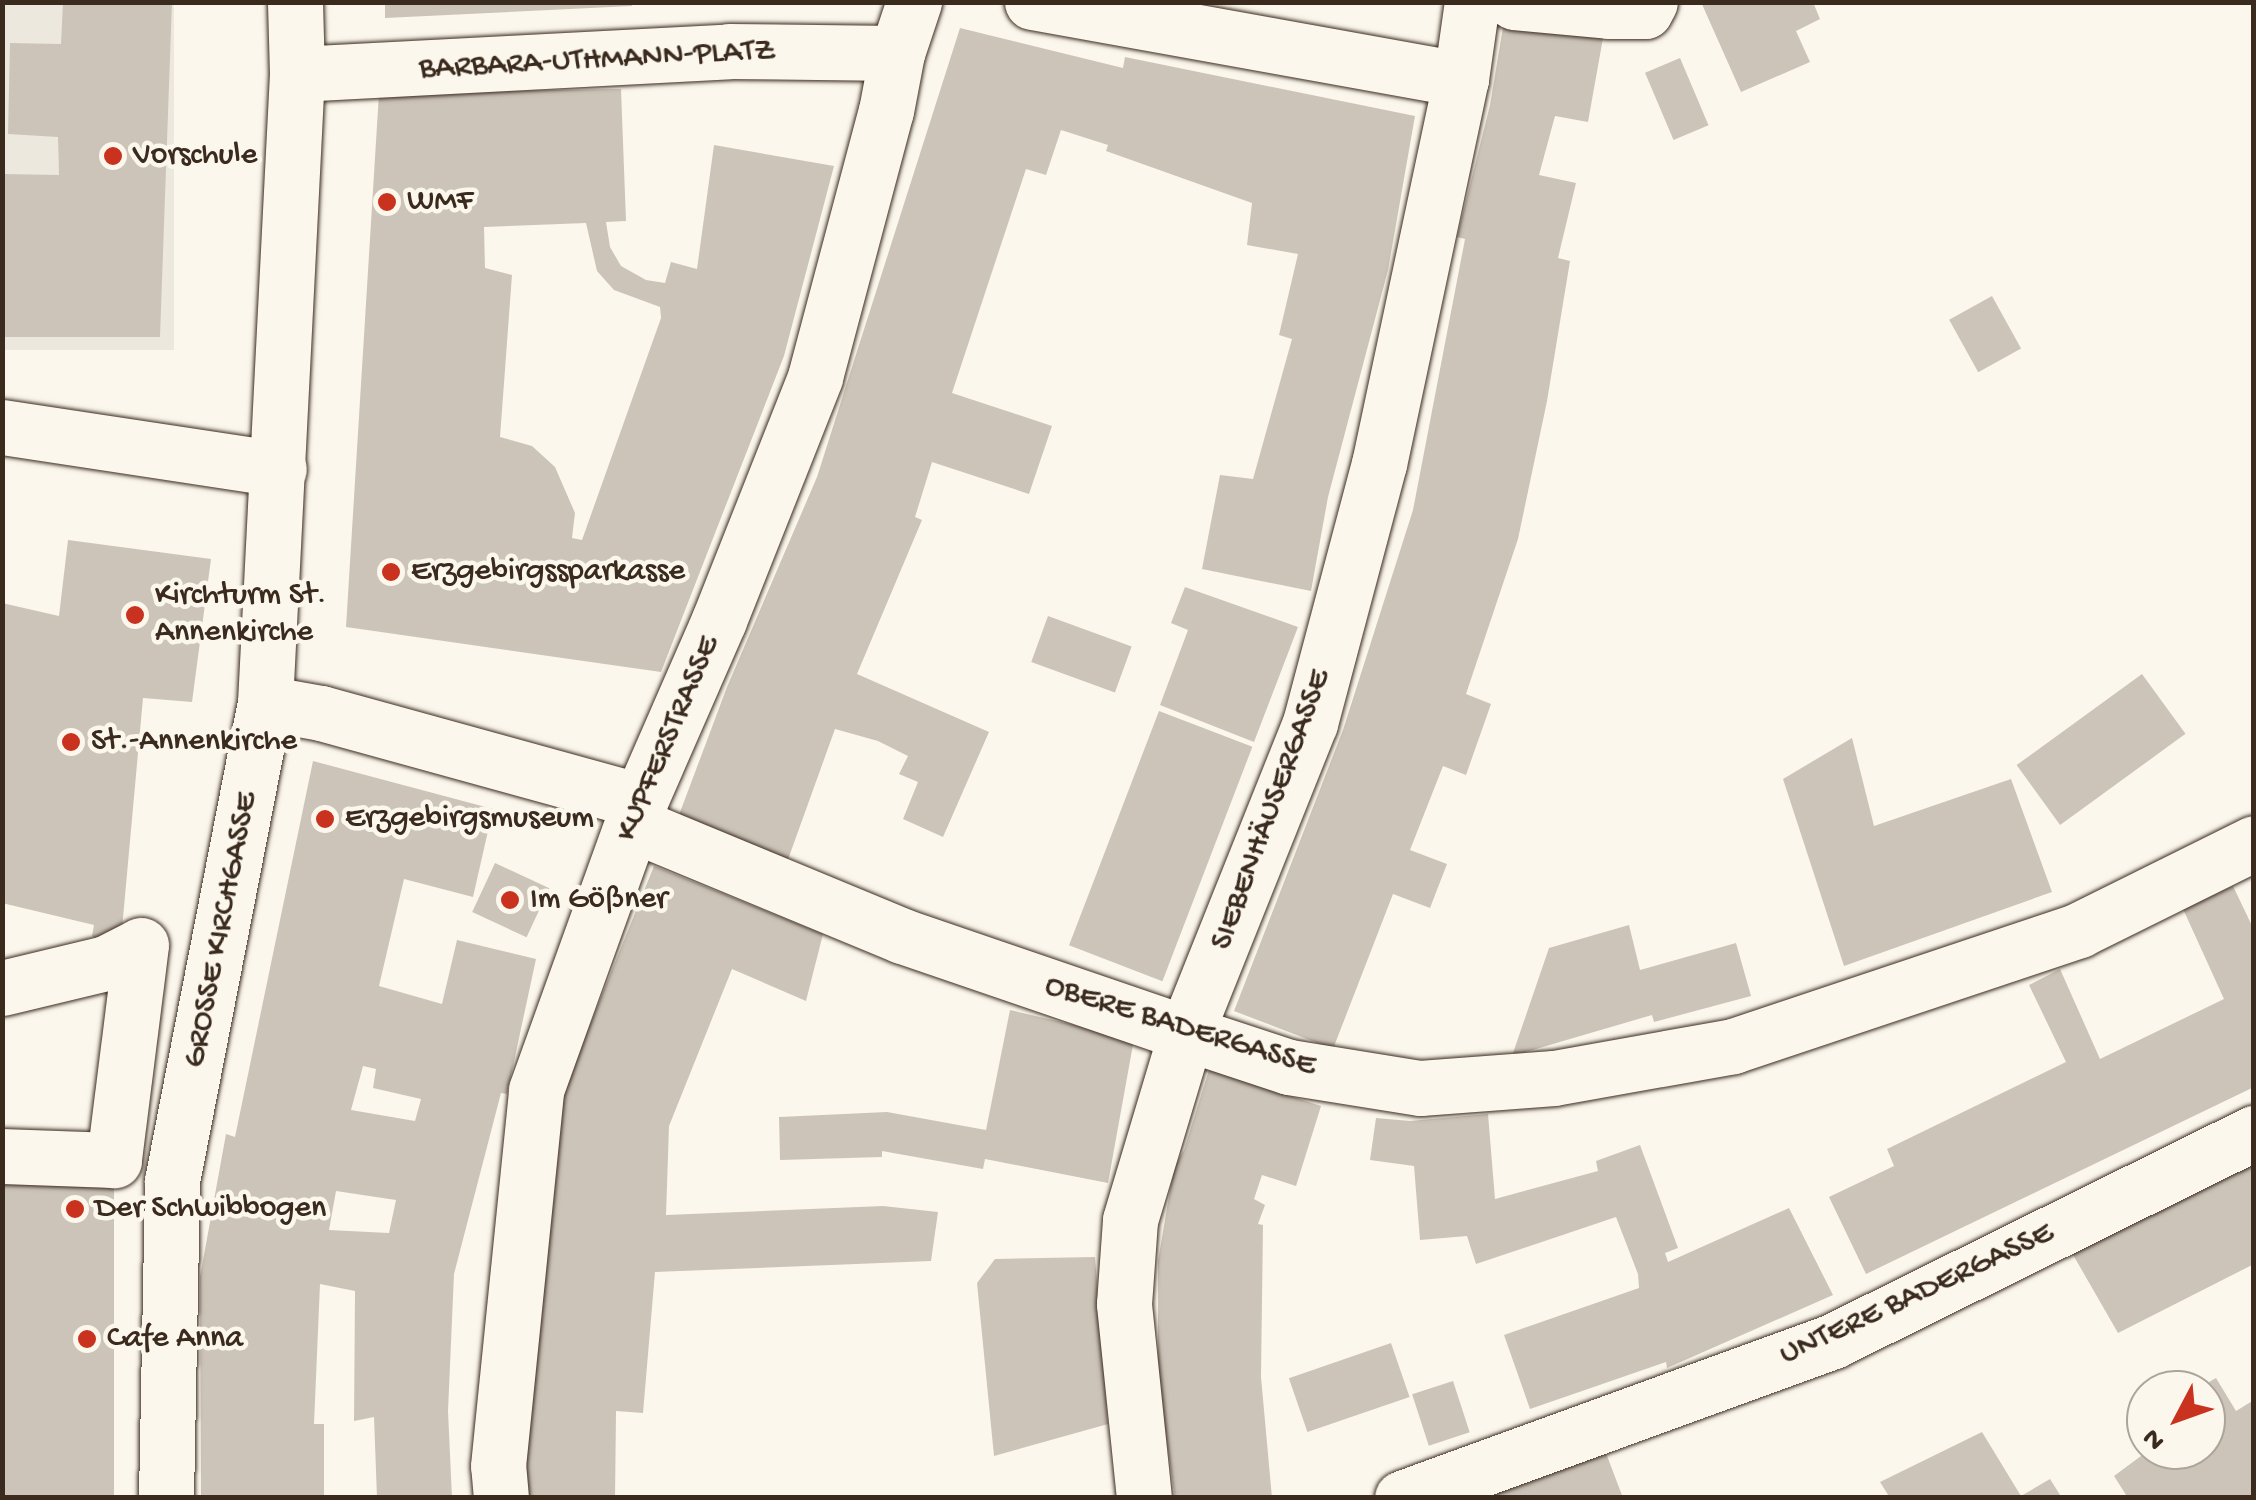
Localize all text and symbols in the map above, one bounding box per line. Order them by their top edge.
street label: BARBARA-UTHMANN-PLATZ [418,33,776,89]
place label: Vorschule [133,137,257,175]
marker: Vorschule [102,145,124,167]
place label: WMF [407,183,473,221]
marker: WMF [376,191,398,213]
place label: Erzgebirgssparkasse [411,553,685,591]
marker: Erzgebirgssparkasse [380,561,402,583]
place label: Kirchturm St. Annenkirche [155,578,327,653]
marker: Kirchturm St. Annenkirche [124,604,146,626]
street label: KUPFERSTRASSE [608,631,730,847]
street label: SIEBENHÄUSERGASSE [1203,665,1341,955]
place label: St.-Annenkirche [91,723,297,761]
marker: St.-Annenkirche [60,731,82,753]
street label: GROSSE KIRCHGASSE [176,789,268,1071]
place label: Erzgebirgsmuseum [345,800,594,838]
marker: Erzgebirgsmuseum [314,808,336,830]
place label: Im Gößner [530,881,667,919]
marker: Im Gößner [499,889,521,911]
street label: OBERE BADERGASSE [1040,968,1320,1086]
place label: Der Schwibbogen [95,1190,326,1228]
marker: Der Schwibbogen [64,1198,86,1220]
street label: UNTERE BADERGASSE [1774,1215,2060,1375]
place label: Cafe Anna [107,1320,243,1358]
marker: Cafe Anna [76,1328,98,1350]
north arrow [2126,1370,2226,1470]
text: N [2136,1421,2173,1456]

